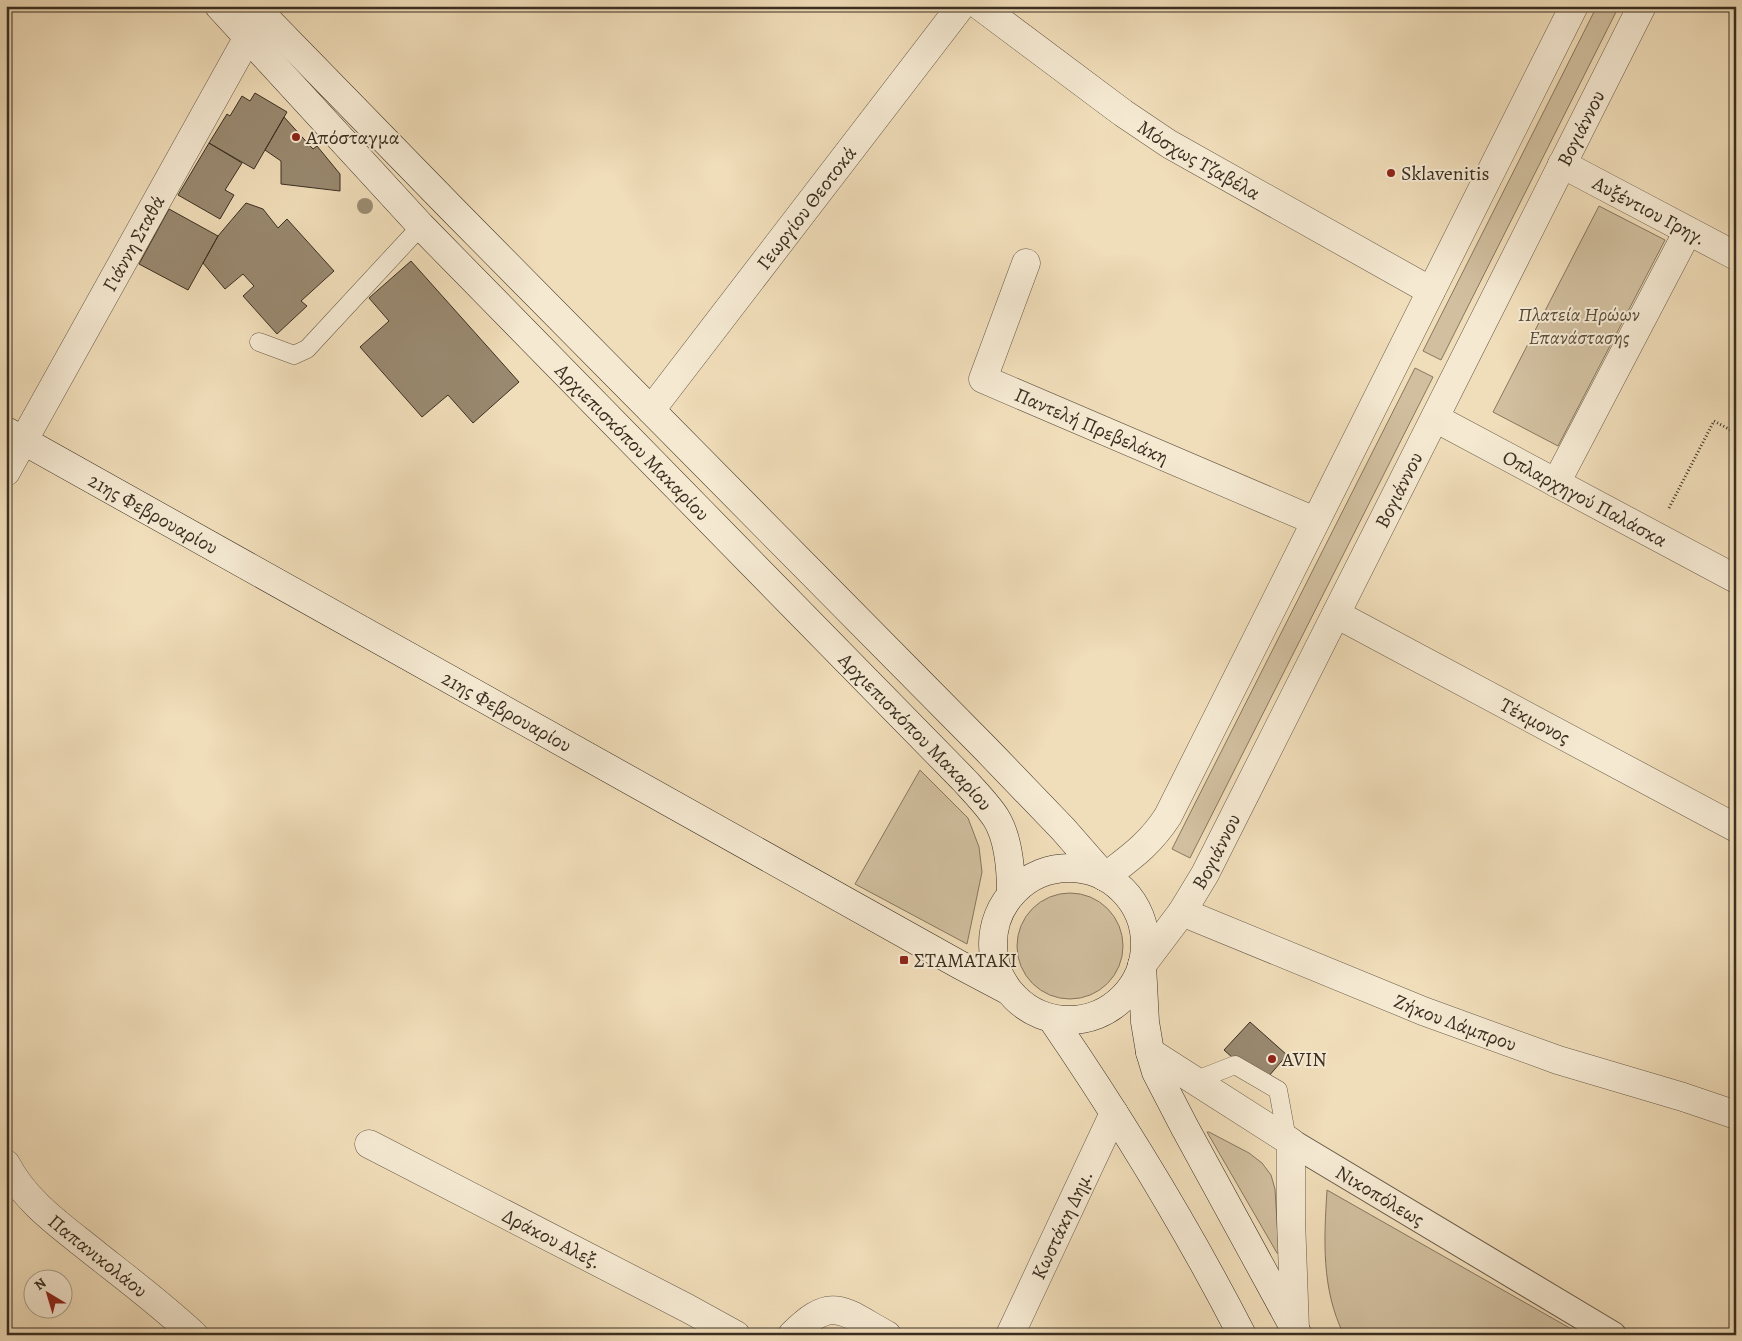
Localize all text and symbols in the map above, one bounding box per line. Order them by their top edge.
street label: Βογιάννου [1551,86,1611,171]
street label: Μόσχως Τζαβέλα [1132,114,1265,207]
place label: Απόσταγμα [305,124,400,151]
marker: Απόσταγμα [290,131,302,143]
street label: Γεωργίου Θεοτοκά [750,140,863,275]
place label: Sklavenitis [1401,160,1490,187]
marker: Sklavenitis [1385,167,1397,179]
street label: Αυξέντιου Γρηγ. [1587,169,1711,252]
street label: Γιάννη Σταθά [96,190,172,296]
park label: Πλατεία Ηρώων Επανάστασης [1518,301,1640,351]
street label: Αρχιεπισκόπου Μακαρίου [548,357,716,527]
street label: Παντελή Πρεβελάκη [1010,381,1173,471]
street label: Οπλαρχηγού Παλάσκα [1498,444,1672,554]
street label: Βογιάννου [1368,447,1429,533]
street label: 21ης Φεβρουαρίου [83,467,223,561]
street label: Αρχιεπισκόπου Μακαρίου [832,646,999,816]
street label: 21ης Φεβρουαρίου [437,665,576,759]
street label: Τέκμονος [1495,691,1575,751]
street label: Βογιάννου [1186,809,1247,895]
place label: ΣΤΑΜΑΤΑΚΙ [914,947,1017,974]
marker: ΣΤΑΜΑΤΑΚΙ [898,954,910,966]
street label: Ζήκου Λάμπρου [1390,988,1520,1058]
place label: AVIN [1281,1046,1327,1073]
marker: AVIN [1266,1053,1278,1065]
street label: Νικοπόλεως [1330,1159,1429,1233]
street label: Κωστάκη Δημ. [1025,1166,1099,1284]
street label: Δράκου Αλεξ. [498,1202,606,1276]
street label: Παπανικολάου [42,1208,153,1304]
north arrow [22,1268,72,1318]
text: N [30,1274,50,1295]

